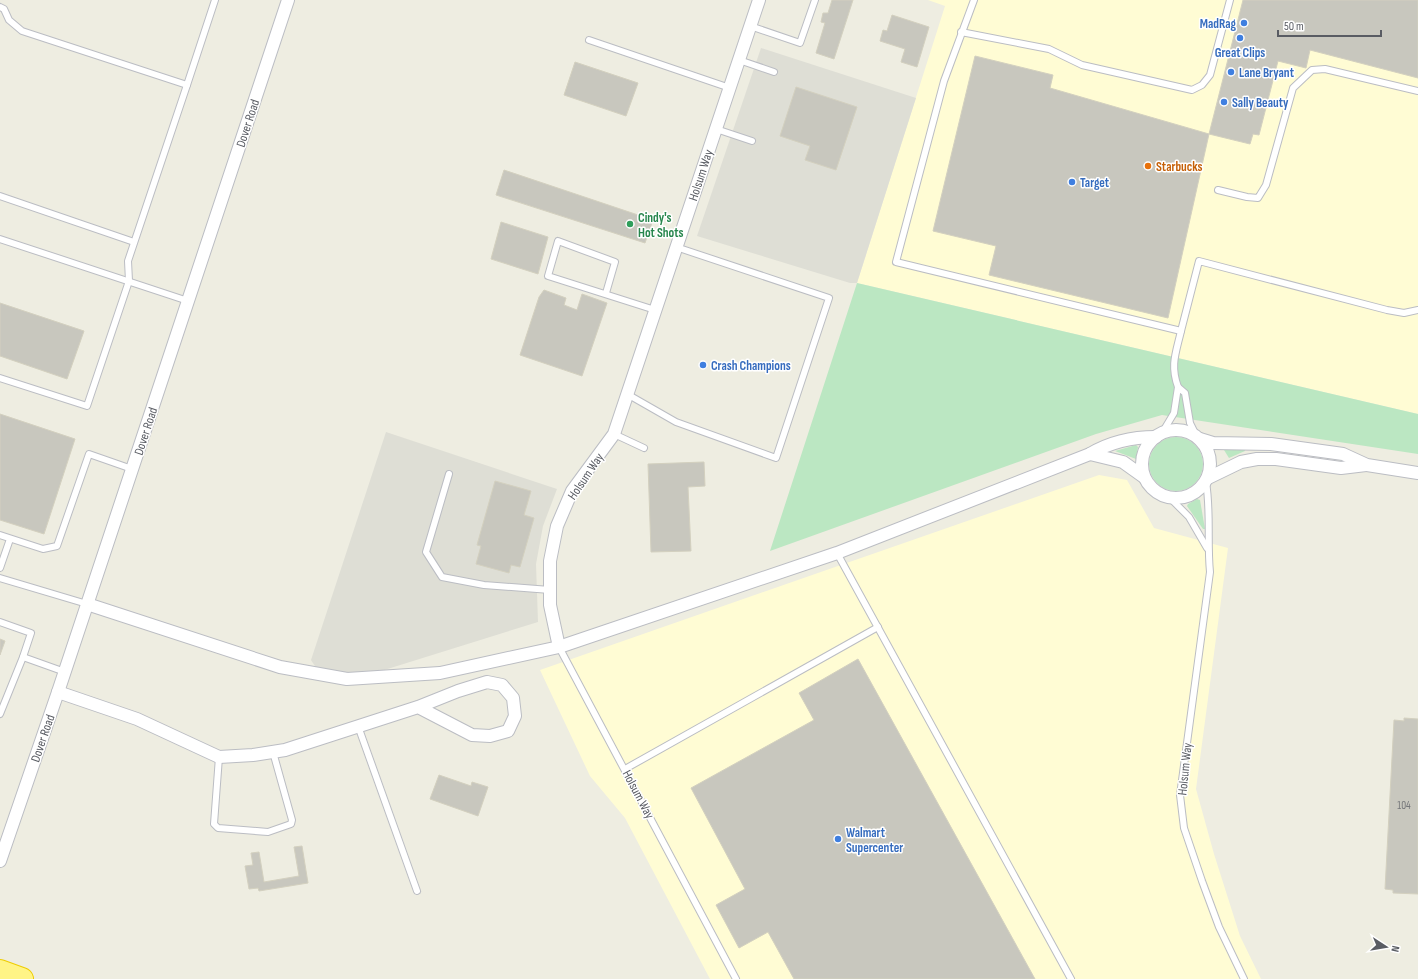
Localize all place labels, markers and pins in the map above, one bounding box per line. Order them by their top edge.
place label: MadRag [1200,16,1237,32]
marker: MadRag [1239,18,1249,28]
marker: Great Clips [1235,33,1245,43]
place label: Great Clips [1215,45,1265,61]
place label: Lane Bryant [1239,65,1295,81]
marker: Lane Bryant [1226,67,1236,77]
place label: Sally Beauty [1232,95,1289,111]
marker: Sally Beauty [1219,97,1229,107]
place label: Starbucks [1156,159,1203,175]
marker: Starbucks [1143,161,1153,171]
place label: Target [1080,175,1110,191]
marker: Target [1067,177,1077,187]
place label: Cindy's Hot Shots [638,210,684,241]
marker: Cindy's Hot Shots [625,219,635,229]
place label: Crash Champions [711,358,791,374]
marker: Crash Champions [698,360,708,370]
place label: Walmart Supercenter [846,825,903,856]
marker: Walmart Supercenter [833,834,843,844]

